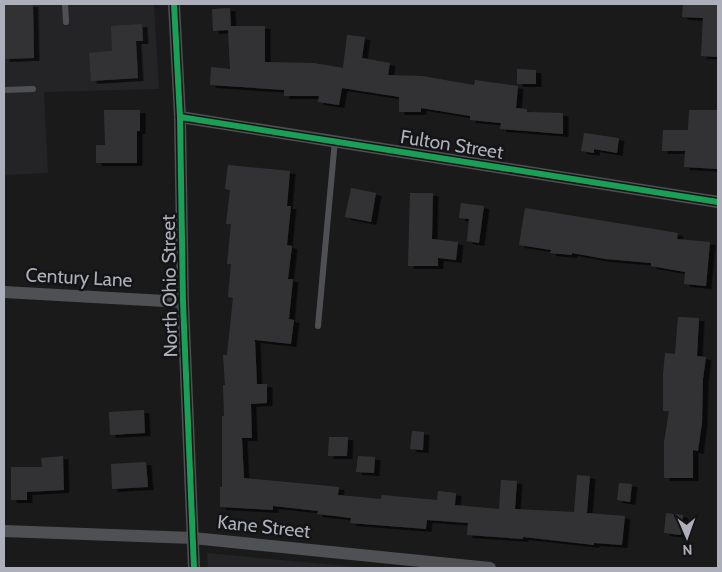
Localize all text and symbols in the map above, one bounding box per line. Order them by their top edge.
street label: Fulton Street [399,125,506,164]
street label: North Ohio Street [157,214,182,358]
street label: Century Lane [25,263,133,292]
street label: Kane Street [216,510,312,543]
north arrow [662,512,712,562]
text: N [682,541,693,559]

